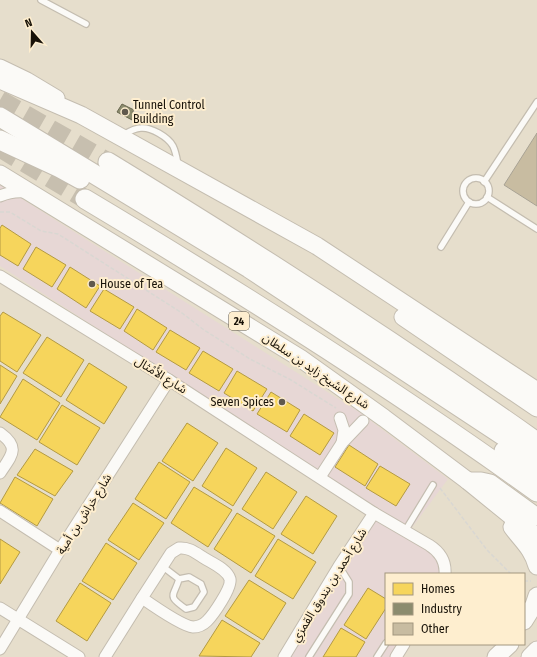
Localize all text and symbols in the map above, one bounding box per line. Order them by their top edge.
north arrow [12,12,52,52]
text: N [23,16,34,30]
place label: Tunnel Control Building [133,98,205,126]
marker: Tunnel Control Building [120,107,130,117]
place label: House of Tea [100,277,163,291]
marker: House of Tea [87,279,97,289]
road number: 24 [229,312,249,330]
street label: شارع الشيخ زايد بن سلطان [259,330,372,413]
street label: شارع الأَمْثال [131,352,190,398]
place label: Seven Spices [210,395,274,409]
marker: Seven Spices [277,397,287,407]
street label: شارع خراش بن أمية [53,471,116,558]
street label: شارع أحمد بن بندوق القمزي [288,525,372,646]
legend [385,573,525,645]
text: Homes [421,582,455,596]
text: Industry [421,602,462,616]
text: Other [421,622,450,636]

